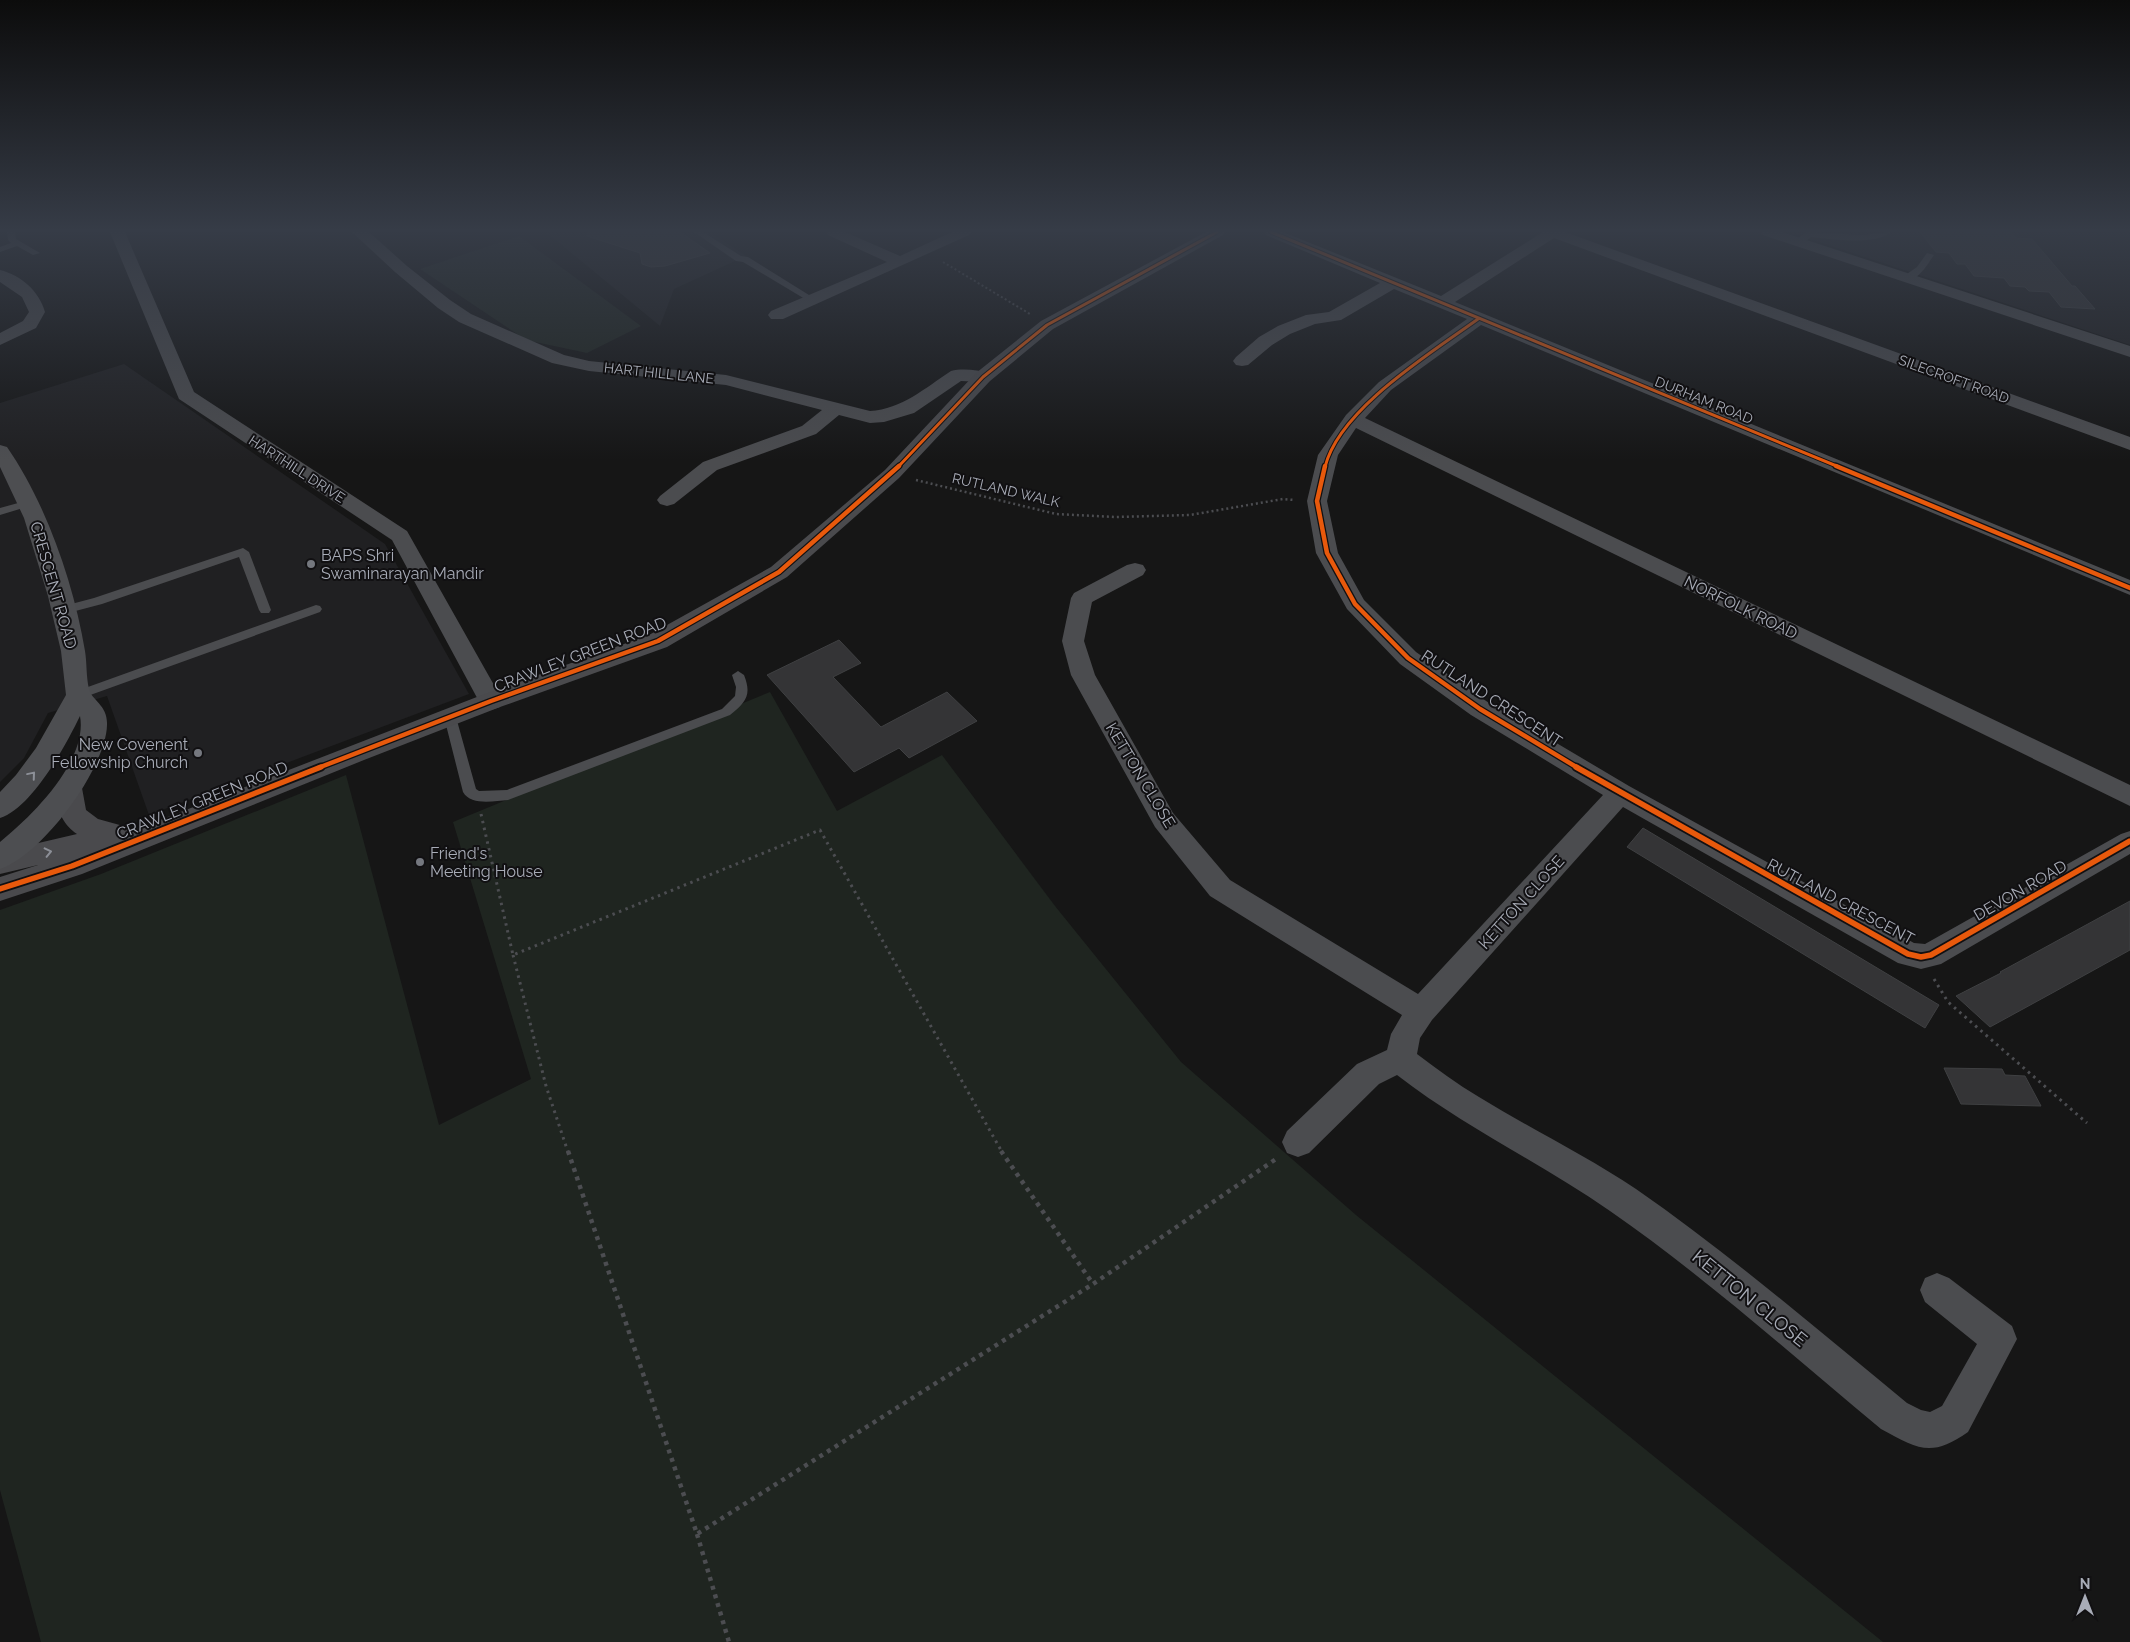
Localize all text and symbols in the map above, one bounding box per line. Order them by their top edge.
street label: SILECROFT ROAD [1897,352,2011,406]
street label: HART HILL LANE [603,359,715,387]
street label: DURHAM ROAD [1653,373,1755,427]
street label: HARTHILL DRIVE [246,432,348,506]
street label: RUTLAND WALK [951,470,1061,510]
street label: CRESCENT ROAD [26,519,81,651]
place label: BAPS Shri Swaminarayan Mandir [321,546,484,583]
marker: BAPS Shri Swaminarayan Mandir [305,558,317,570]
street label: NORFOLK ROAD [1681,572,1801,643]
street label: CRAWLEY GREEN ROAD [491,613,669,696]
street label: RUTLAND CRESCENT [1418,646,1566,751]
street label: KETTON CLOSE [1102,719,1179,831]
place label: New Covenent Fellowship Church [51,735,189,772]
marker: New Covenent Fellowship Church [192,747,204,759]
street label: CRAWLEY GREEN ROAD [114,757,291,844]
one-way arrow [26,772,35,781]
place label: Friend's Meeting House [430,844,543,881]
one-way arrow [43,847,52,858]
street label: KETTON CLOSE [1475,852,1568,953]
street label: RUTLAND CRESCENT [1764,855,1918,948]
marker: Friend's Meeting House [414,856,426,868]
street label: DEVON ROAD [1970,856,2070,925]
street label: KETTON CLOSE [1688,1245,1812,1351]
north arrow [2060,1572,2110,1622]
text: N [2080,1576,2090,1592]

